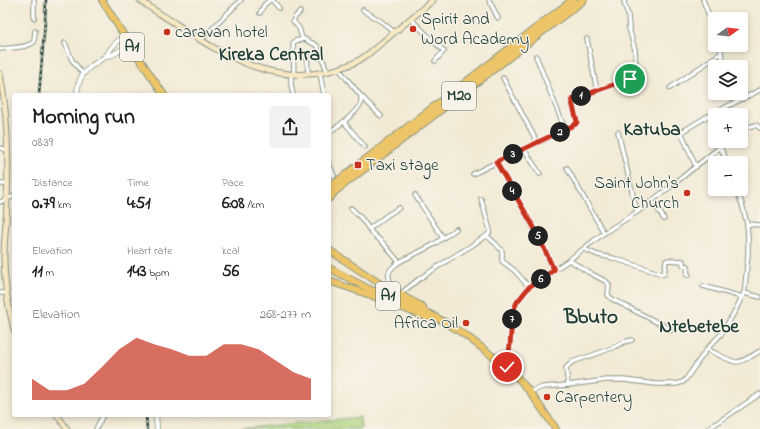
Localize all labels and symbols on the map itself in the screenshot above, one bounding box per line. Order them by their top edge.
place label: Spirit and Word Academy [421,7,529,53]
north arrow [708,12,748,52]
place label: caravan hotel [175,20,268,45]
marker: Spirit and Word Academy [408,24,418,34]
marker: caravan hotel [162,27,172,37]
road number: A1 [120,33,144,61]
district label: Kireka Central [219,42,323,69]
pin [613,62,647,96]
road number: M20 [442,82,476,110]
pin: 1 [571,86,591,106]
district label: Katuba [624,117,680,144]
pin: 2 [550,122,570,142]
pin: 3 [503,144,523,164]
place label: Taxi stage [366,153,439,180]
marker: Taxi stage [353,160,363,170]
place label: Saint John's Church [594,171,679,216]
pin: 4 [502,181,522,201]
marker: Saint John's Church [682,188,692,198]
pin: 5 [528,226,548,246]
pin: 6 [531,269,551,289]
road number: A1 [376,282,400,310]
district label: Bbuto [563,303,618,333]
pin: 7 [502,309,522,329]
place label: Africa Oil [394,311,458,336]
district label: Ntebetebe [659,314,739,341]
marker: Africa Oil [461,318,471,328]
pin [490,350,524,384]
place label: Carpentery [555,385,632,411]
marker: Carpentery [542,392,552,402]

